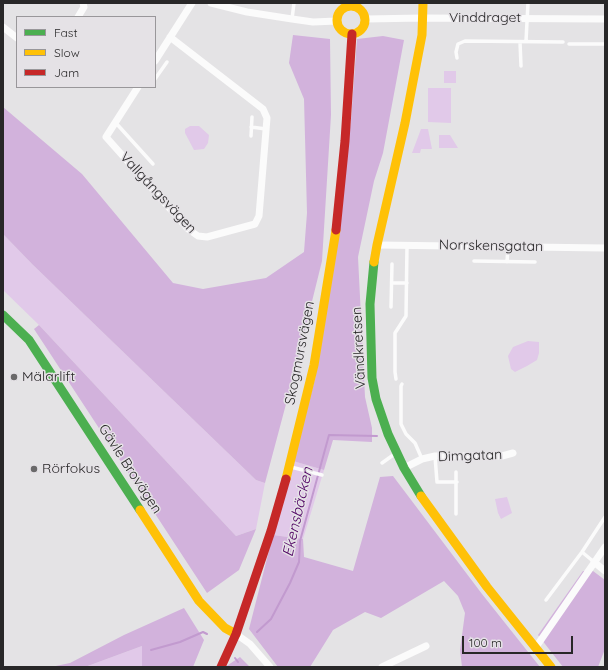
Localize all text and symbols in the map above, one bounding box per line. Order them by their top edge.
street label: Vinddraget [449,10,521,26]
legend [16,16,156,88]
text: Fast [54,25,78,40]
text: Slow [54,45,80,60]
text: Jam [54,65,79,80]
street label: Vallgångsvägen [116,149,200,237]
street label: Norrskensgatan [439,237,543,255]
street label: Skogmursvägen [282,300,318,406]
street label: Vändkretsen [348,306,370,390]
place label: Mälarlift [22,369,75,385]
marker: Mälarlift [9,372,19,382]
street label: Gävle Brovägen [95,421,165,517]
street label: Dimgatan [438,446,502,466]
place label: Rörfokus [42,461,100,477]
marker: Rörfokus [29,464,39,474]
water label: Ekensbäcken [279,466,317,558]
scale bar [464,628,575,654]
text: 100 m [469,635,502,650]

